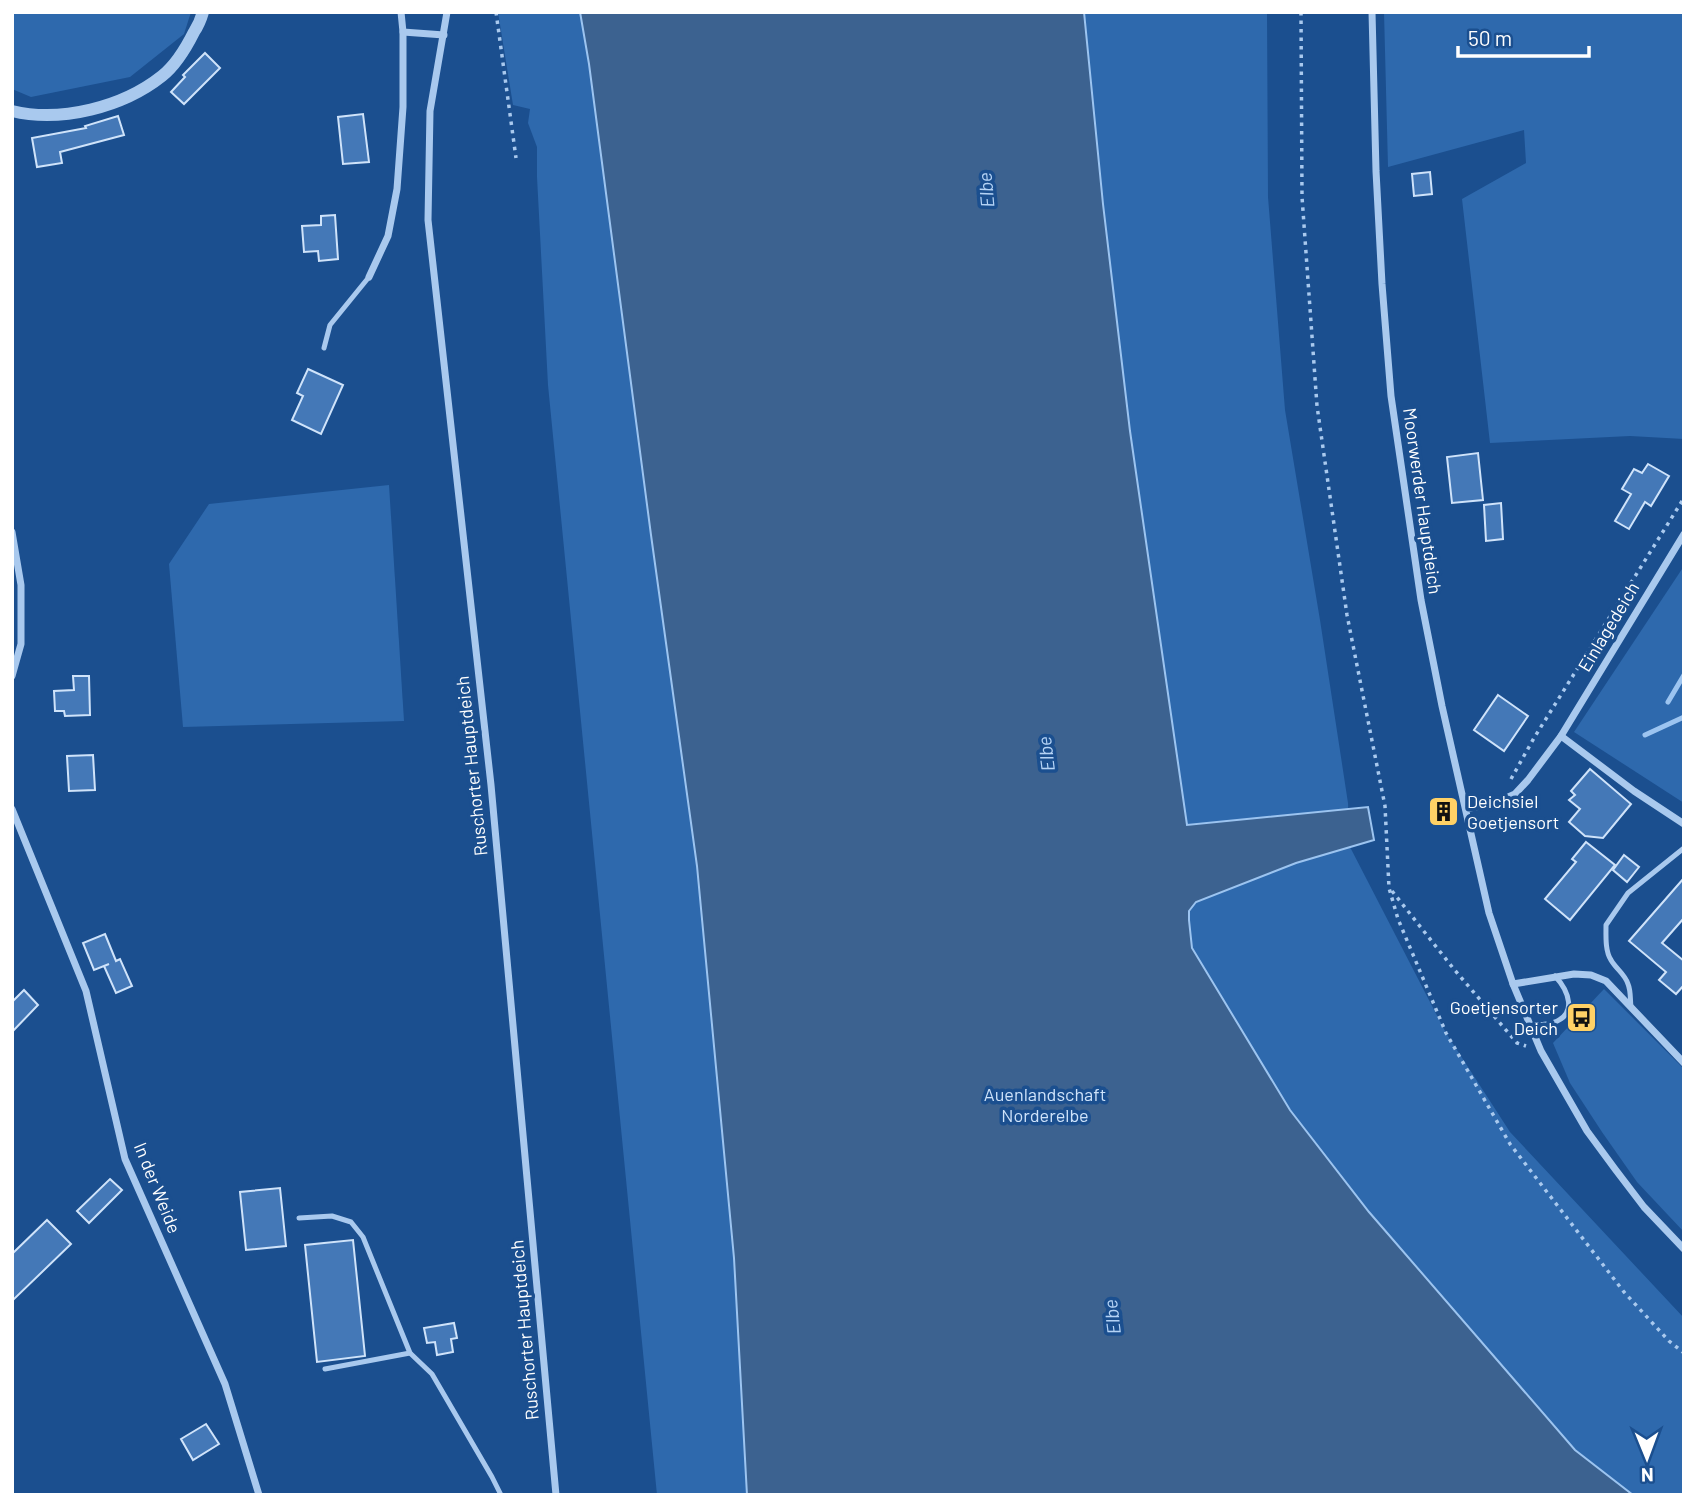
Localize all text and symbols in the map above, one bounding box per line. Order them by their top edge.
scale bar [1458,14,1589,58]
text: 50 m [1468,25,1512,50]
water label: Elbe [972,171,998,209]
street label: Moorwerder Hauptdeich [1399,406,1447,595]
street label: Einlagedeich [1573,578,1644,675]
street label: Ruschorter Hauptdeich [451,675,491,857]
water label: Elbe [1032,735,1059,773]
place label: Deichsiel Goetjensort [1467,790,1559,833]
building icon: Deichsiel Goetjensort [1427,795,1461,829]
place label: Goetjensorter Deich [1450,996,1558,1039]
bus stop icon: Goetjensorter Deich [1564,1001,1598,1035]
park label: Auenlandschaft Norderelbe [984,1083,1106,1126]
street label: In der Weide [130,1139,186,1236]
street label: Ruschorter Hauptdeich [505,1239,543,1421]
water label: Elbe [1098,1298,1125,1336]
north arrow [1612,1423,1682,1493]
text: N [1641,1464,1654,1487]

